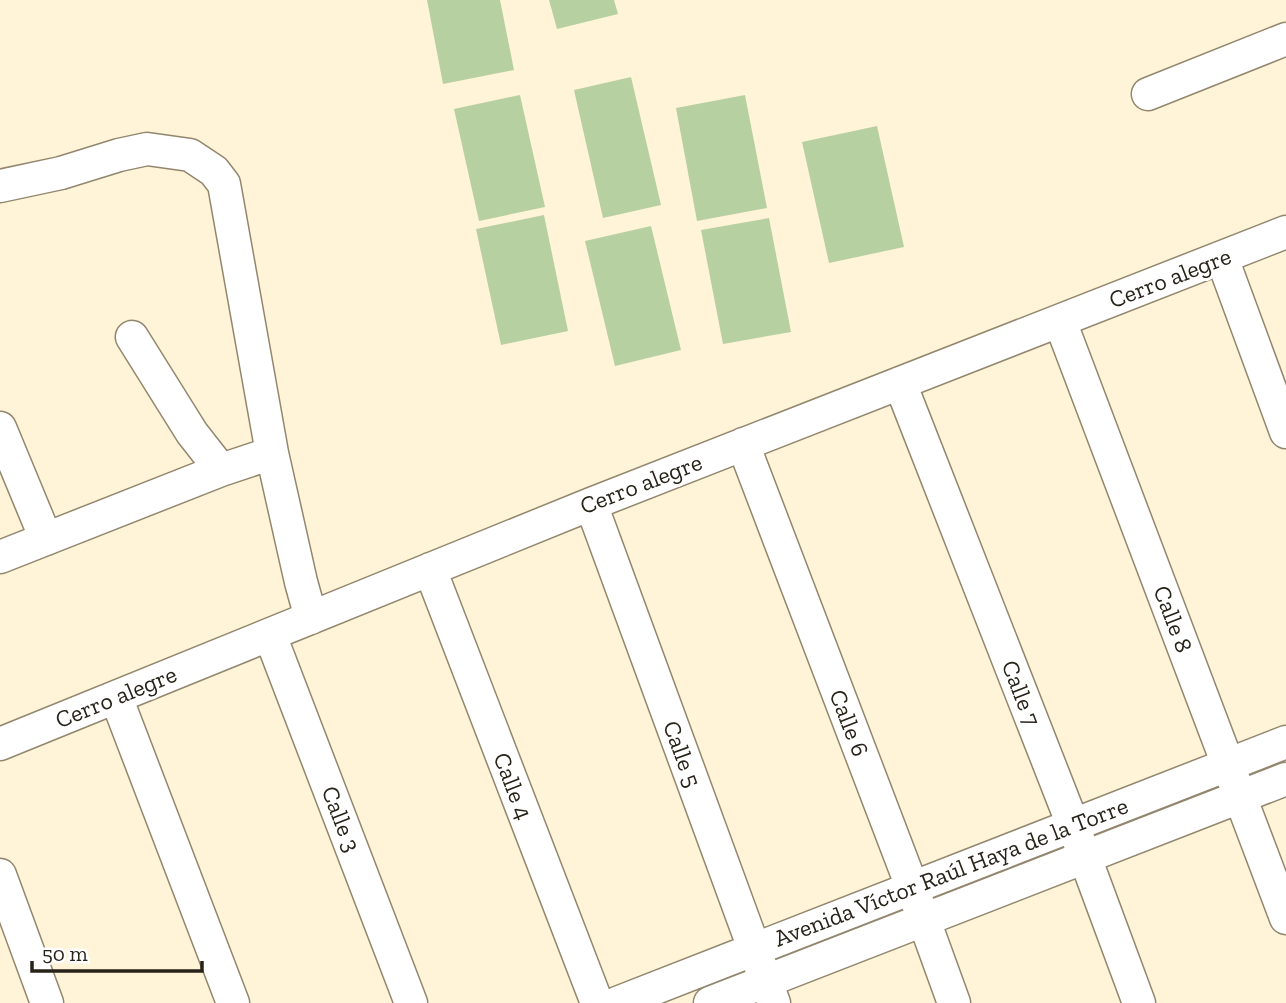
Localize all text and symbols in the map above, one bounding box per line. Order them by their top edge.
street label: Cerro alegre [1105,241,1235,314]
street label: Cerro alegre [576,447,706,520]
street label: Calle 8 [1147,581,1199,656]
street label: Calle 7 [996,656,1047,730]
street label: Cerro alegre [51,659,181,734]
street label: Calle 6 [824,685,875,760]
street label: Calle 5 [657,717,708,791]
street label: Calle 4 [487,748,539,824]
street label: Calle 3 [316,782,367,856]
street label: Avenida Víctor Raúl Haya de la Torre [770,791,1132,953]
scale bar [32,930,201,974]
text: 50 m [42,941,88,966]

